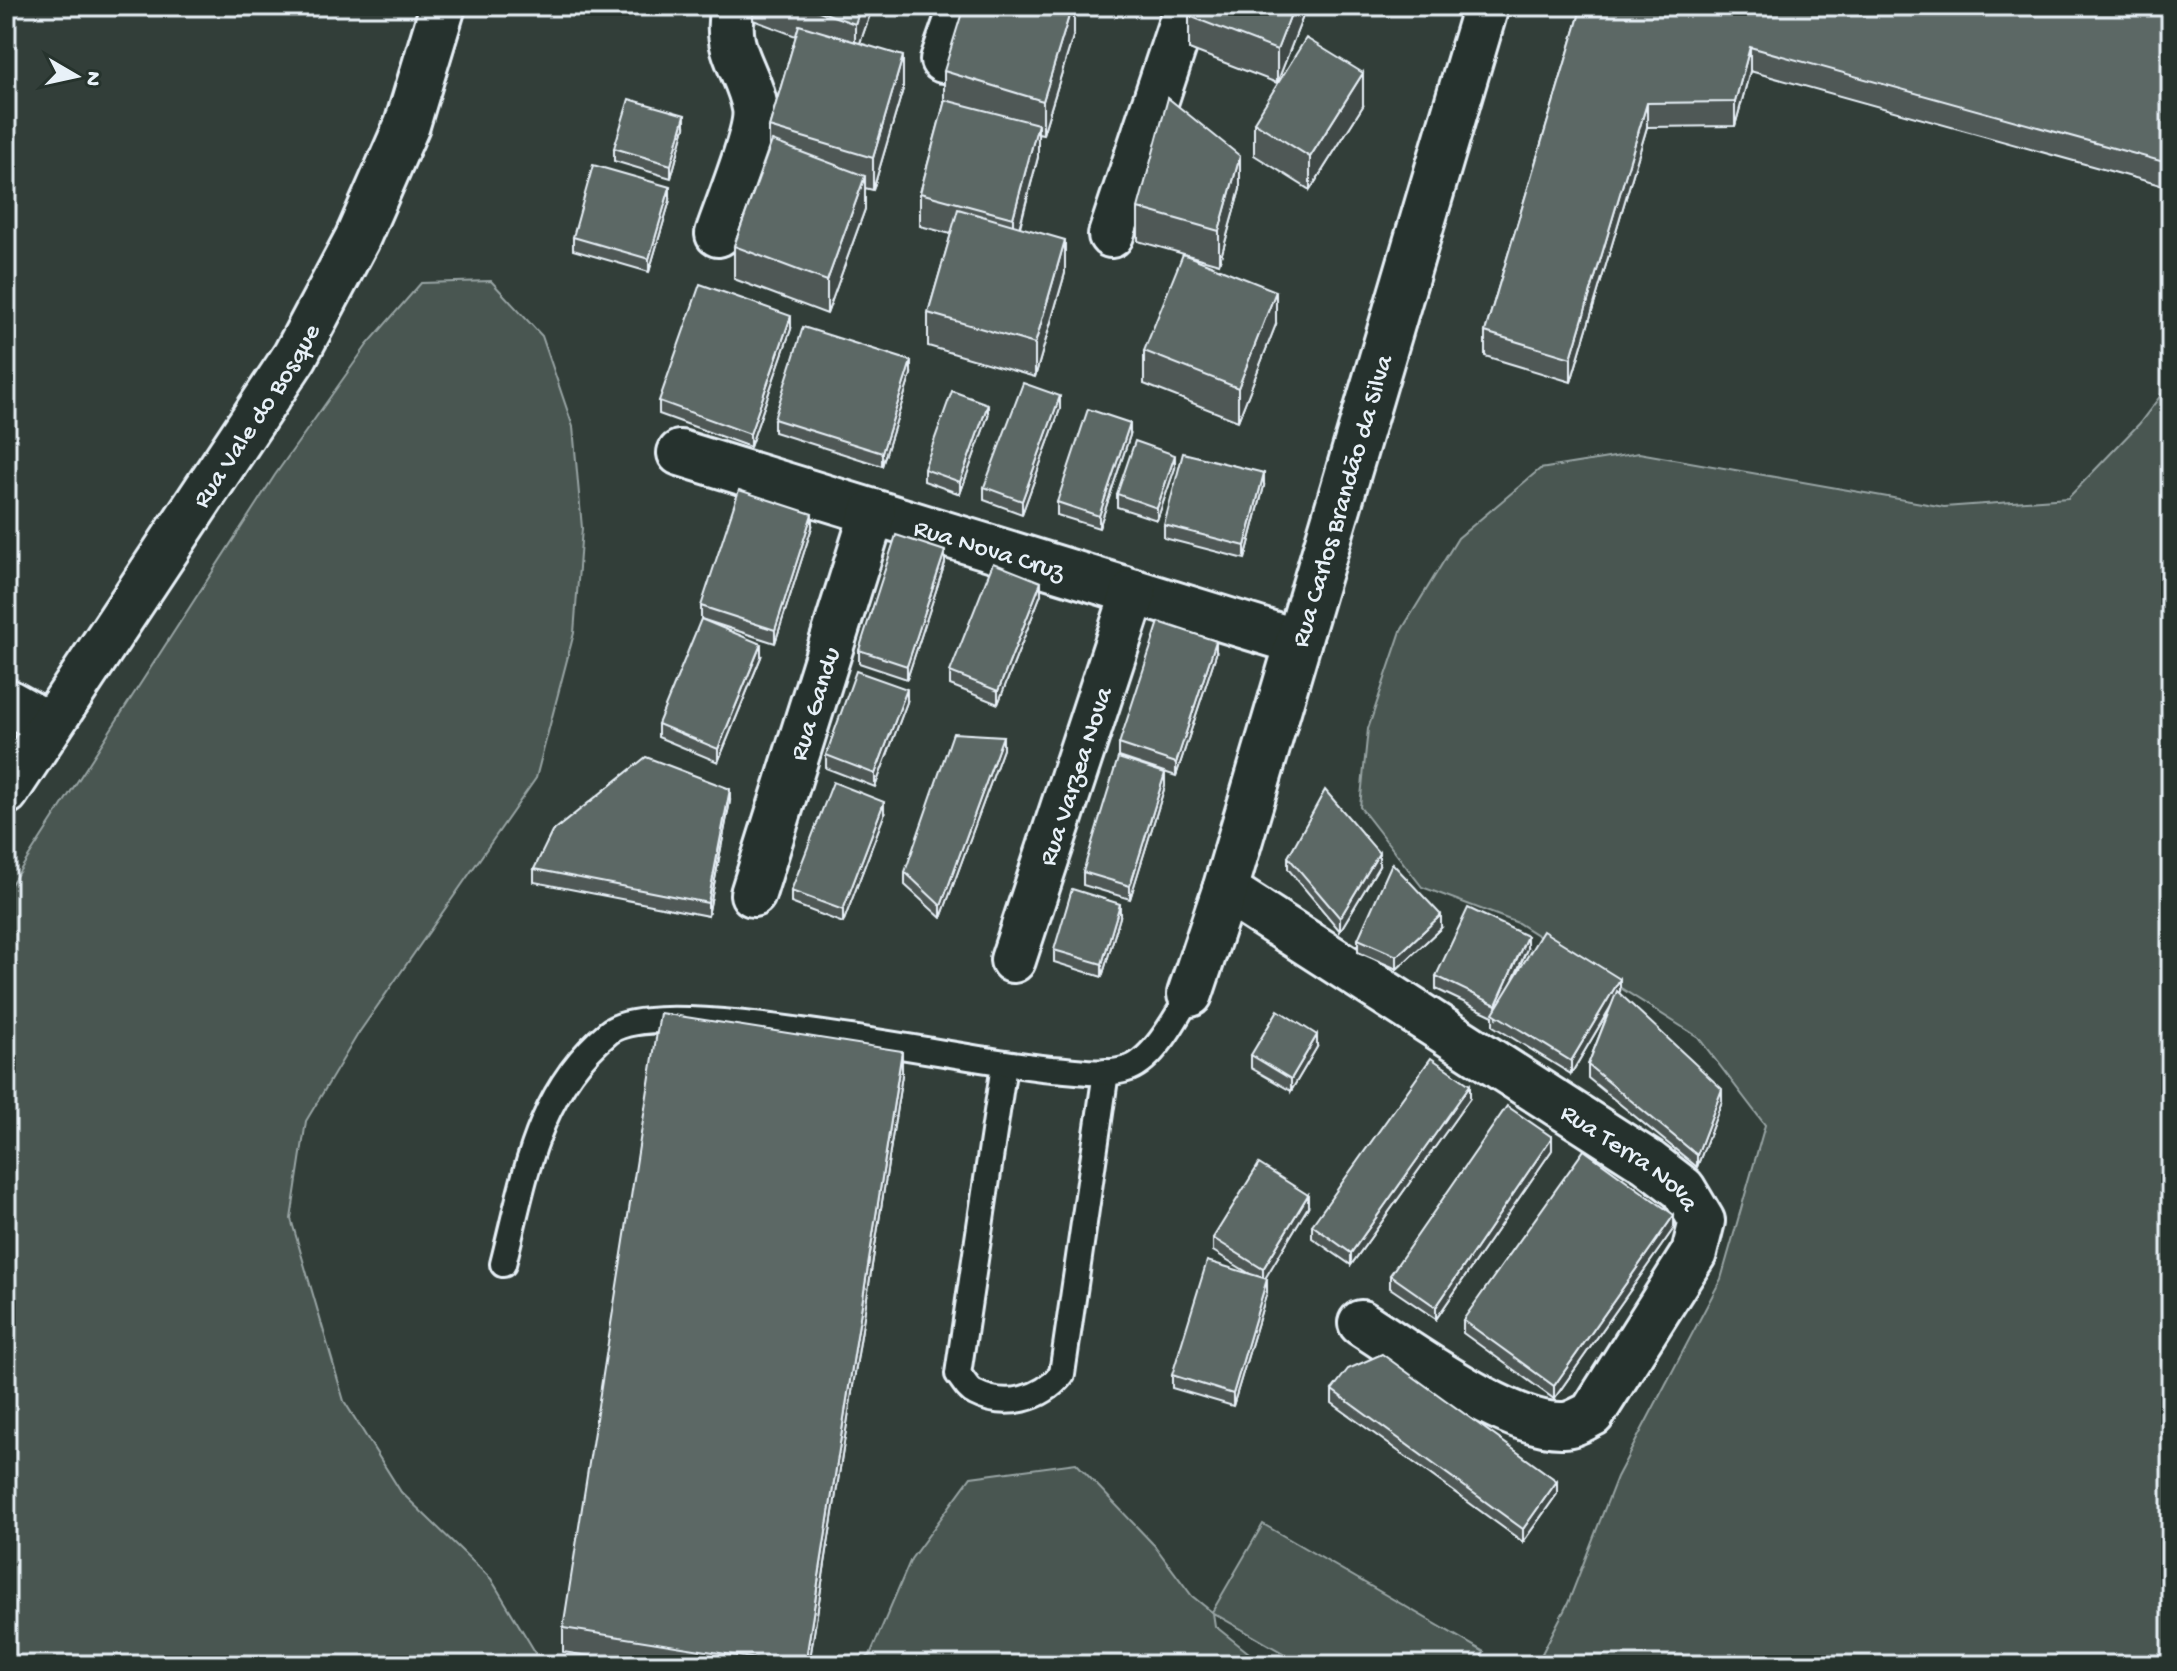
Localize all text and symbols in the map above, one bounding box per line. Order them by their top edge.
north arrow [36,36,116,116]
text: N [78,69,106,88]
street label: Rua Vale do Bosque [188,319,330,515]
street label: Rua Carlos Brandão da Silva [1287,350,1403,651]
street label: Rua Nova Cruz [909,514,1069,590]
street label: Rua Gandu [785,644,850,765]
street label: Rua Varzea Nova [1034,682,1122,871]
street label: Rua Terra Nova [1553,1099,1704,1219]

